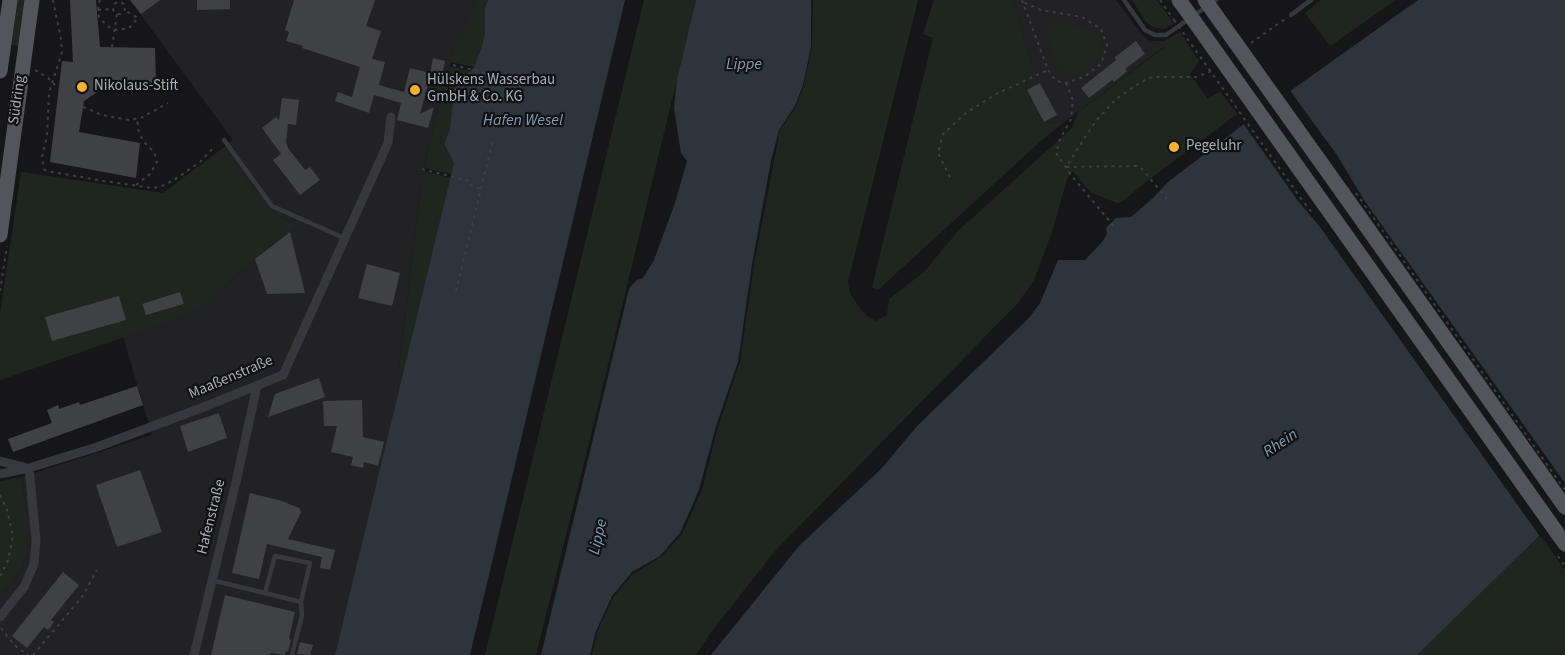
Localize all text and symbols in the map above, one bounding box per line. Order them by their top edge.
water label: Lippe [726,55,762,75]
place label: Hülskens Wasserbau GmbH & Co. KG [427,72,555,107]
street label: Südring [6,74,30,126]
place label: Nikolaus-Stift [94,78,178,96]
marker: Nikolaus-Stift [75,80,89,94]
marker: Hülskens Wasserbau GmbH & Co. KG [408,83,422,97]
water label: Hafen Wesel [483,111,563,131]
place label: Pegeluhr [1186,138,1242,156]
marker: Pegeluhr [1167,140,1181,154]
street label: Maaßenstraße [186,352,276,404]
water label: Rhein [1260,426,1302,462]
street label: Hafenstraße [194,478,230,556]
water label: Lippe [586,517,612,557]

